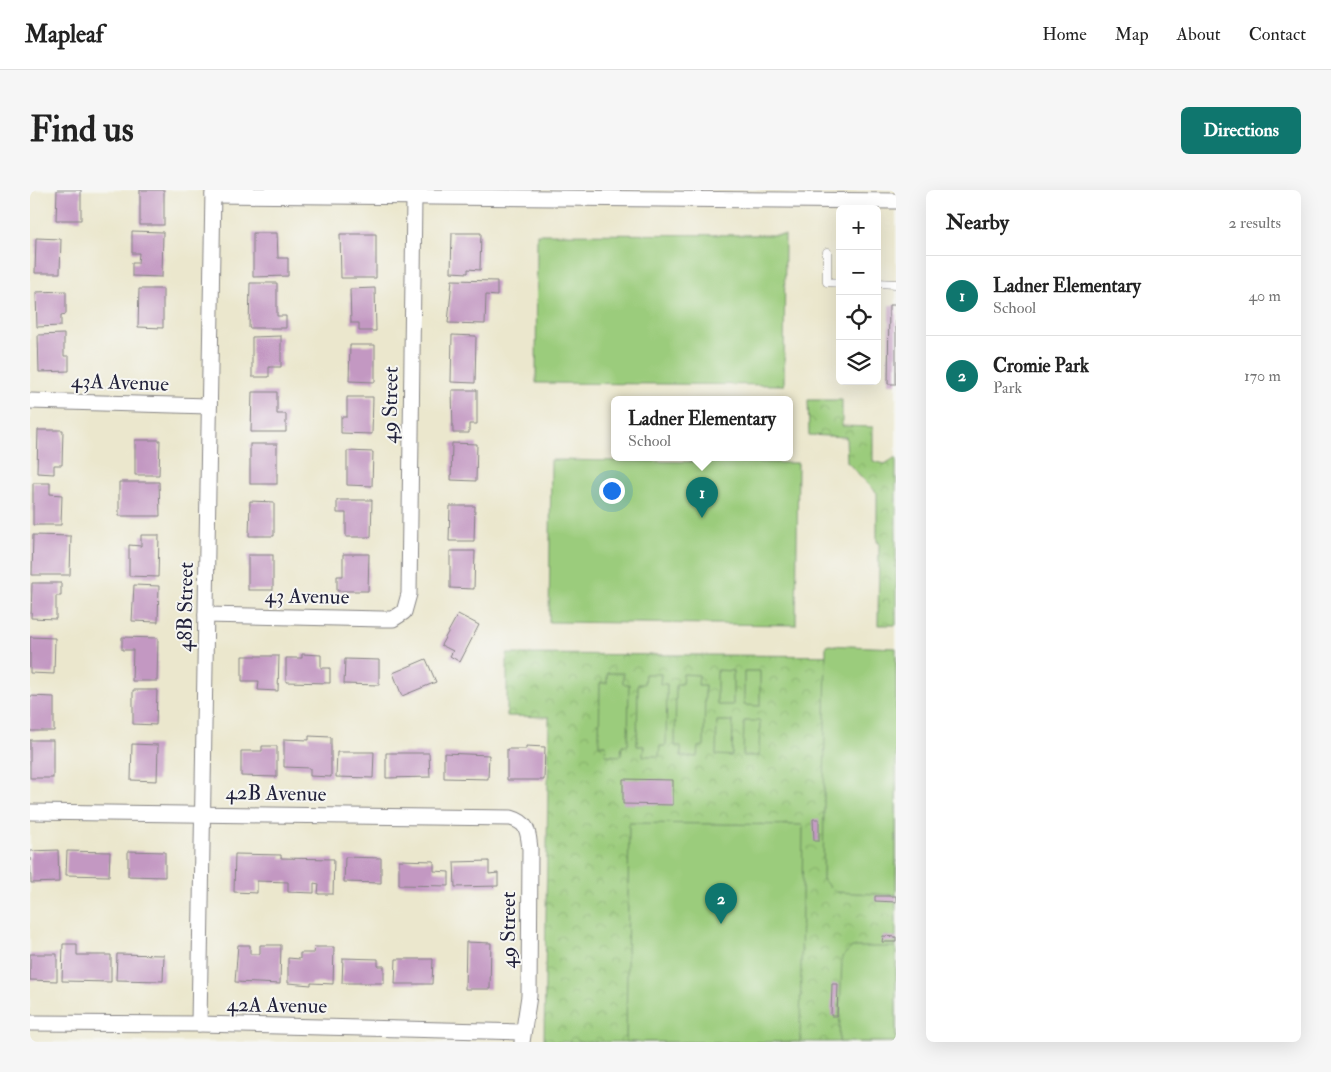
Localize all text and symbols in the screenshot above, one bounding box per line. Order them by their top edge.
text: Mapleaf [25,19,104,50]
text: Home [1042,23,1087,46]
text: Map [1115,23,1149,46]
text: About [1177,23,1221,46]
text: Contact [1249,23,1306,46]
button: Directions [1181,107,1301,154]
text: Find us [30,108,134,152]
map controls [836,205,881,385]
button: + [836,205,881,250]
text: Nearby [946,209,1009,236]
text: 2 results [1228,213,1281,233]
button: − [836,250,881,295]
text: Ladner Elementary [993,274,1141,298]
text: 1 [959,286,965,306]
text: 40 m [1248,286,1281,306]
button: locate [836,295,881,340]
text: School [993,298,1036,318]
button: layers [836,340,881,385]
text: Cromie Park [993,354,1089,378]
street label: 49 Street [376,366,405,444]
text: 2 [958,366,966,386]
text: 170 m [1244,366,1281,386]
street label: 43A Avenue [71,367,170,398]
text: Park [993,378,1022,398]
popup [611,396,793,461]
text: Ladner Elementary [628,407,776,431]
text: School [628,431,671,451]
pin: 1 [686,477,718,518]
your location [599,478,625,504]
street label: 48B Street [171,562,200,652]
street label: 43 Avenue [264,582,350,611]
street label: 42B Avenue [225,779,327,808]
pin: 2 [705,883,737,924]
street label: 49 Street [495,891,522,969]
street label: 42A Avenue [226,991,328,1020]

